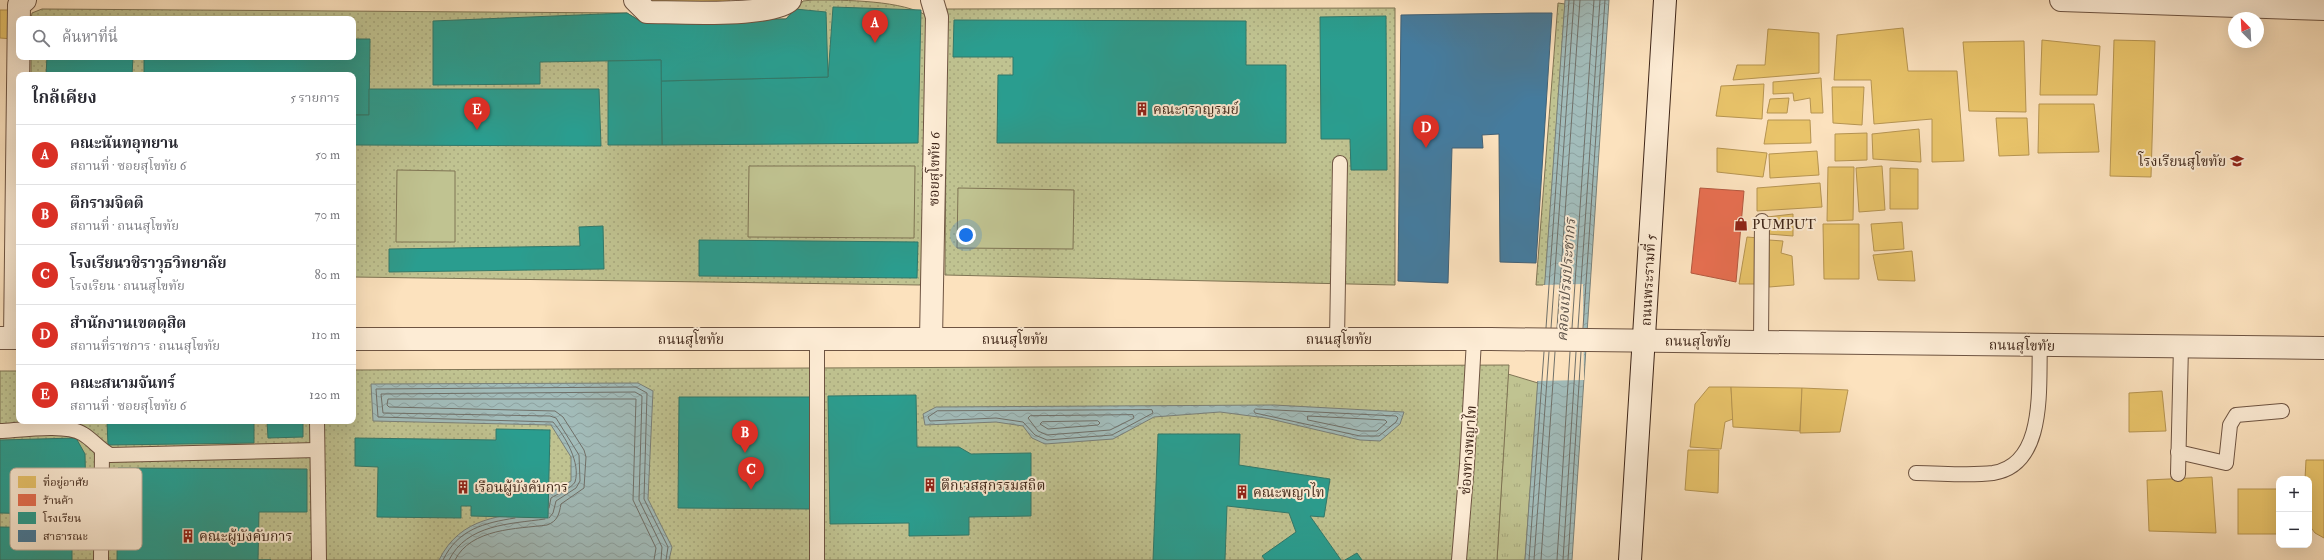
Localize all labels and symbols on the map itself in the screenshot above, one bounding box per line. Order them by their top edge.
pin: A [862,10,888,43]
north arrow [2228,12,2264,48]
pin: E [464,97,490,130]
place label: คณะาราญรมย์ [1153,100,1239,118]
building icon: คณะาราญรมย์ [1134,101,1150,117]
pin: D [1413,115,1439,148]
street label: ซอยสุโขทัย 6 [923,131,944,206]
place label: โรงเรียนสุโขทัย [2137,151,2226,170]
school or university icon: โรงเรียนสุโขทัย [2229,153,2245,169]
water label: คลองเปรมประชากร [1553,216,1580,342]
shop icon: PUMPUT [1733,216,1749,232]
place label: PUMPUT [1752,216,1816,233]
your location [956,225,976,245]
street label: ถนนพระรามที่ 5 [1636,233,1659,326]
street label: ถนนสุโขทัย [658,329,724,348]
street label: ถนนสุโขทัย [982,329,1048,348]
street label: ถนนสุโขทัย [1306,329,1372,348]
street label: ถนนสุโขทัย [1665,330,1731,351]
street label: ถนนสุโขทัย [1989,334,2055,355]
street label: ช่องทางพญาไท [1455,405,1480,495]
pin: B [732,420,758,453]
pin: C [738,457,764,490]
legend [10,468,142,550]
text: ที่อยู่อาศัย [43,474,89,489]
building icon: ตึกเวสสุกรรมสถิต [922,477,938,493]
place label: ตึกเวสสุกรรมสถิต [941,477,1045,494]
building icon: เรือนผู้บังคับการ [455,479,471,495]
place label: เรือนผู้บังคับการ [474,479,568,496]
place label: คณะพญาไท [1253,482,1325,501]
building icon: คณะพญาไท [1234,484,1250,500]
text: ร้านค้า [43,494,74,507]
text: โรงเรียน [42,511,81,525]
building icon: คณะผู้บังคับการ [180,528,196,544]
place label: คณะผู้บังคับการ [199,528,292,545]
text: สาธารณะ [43,530,88,543]

